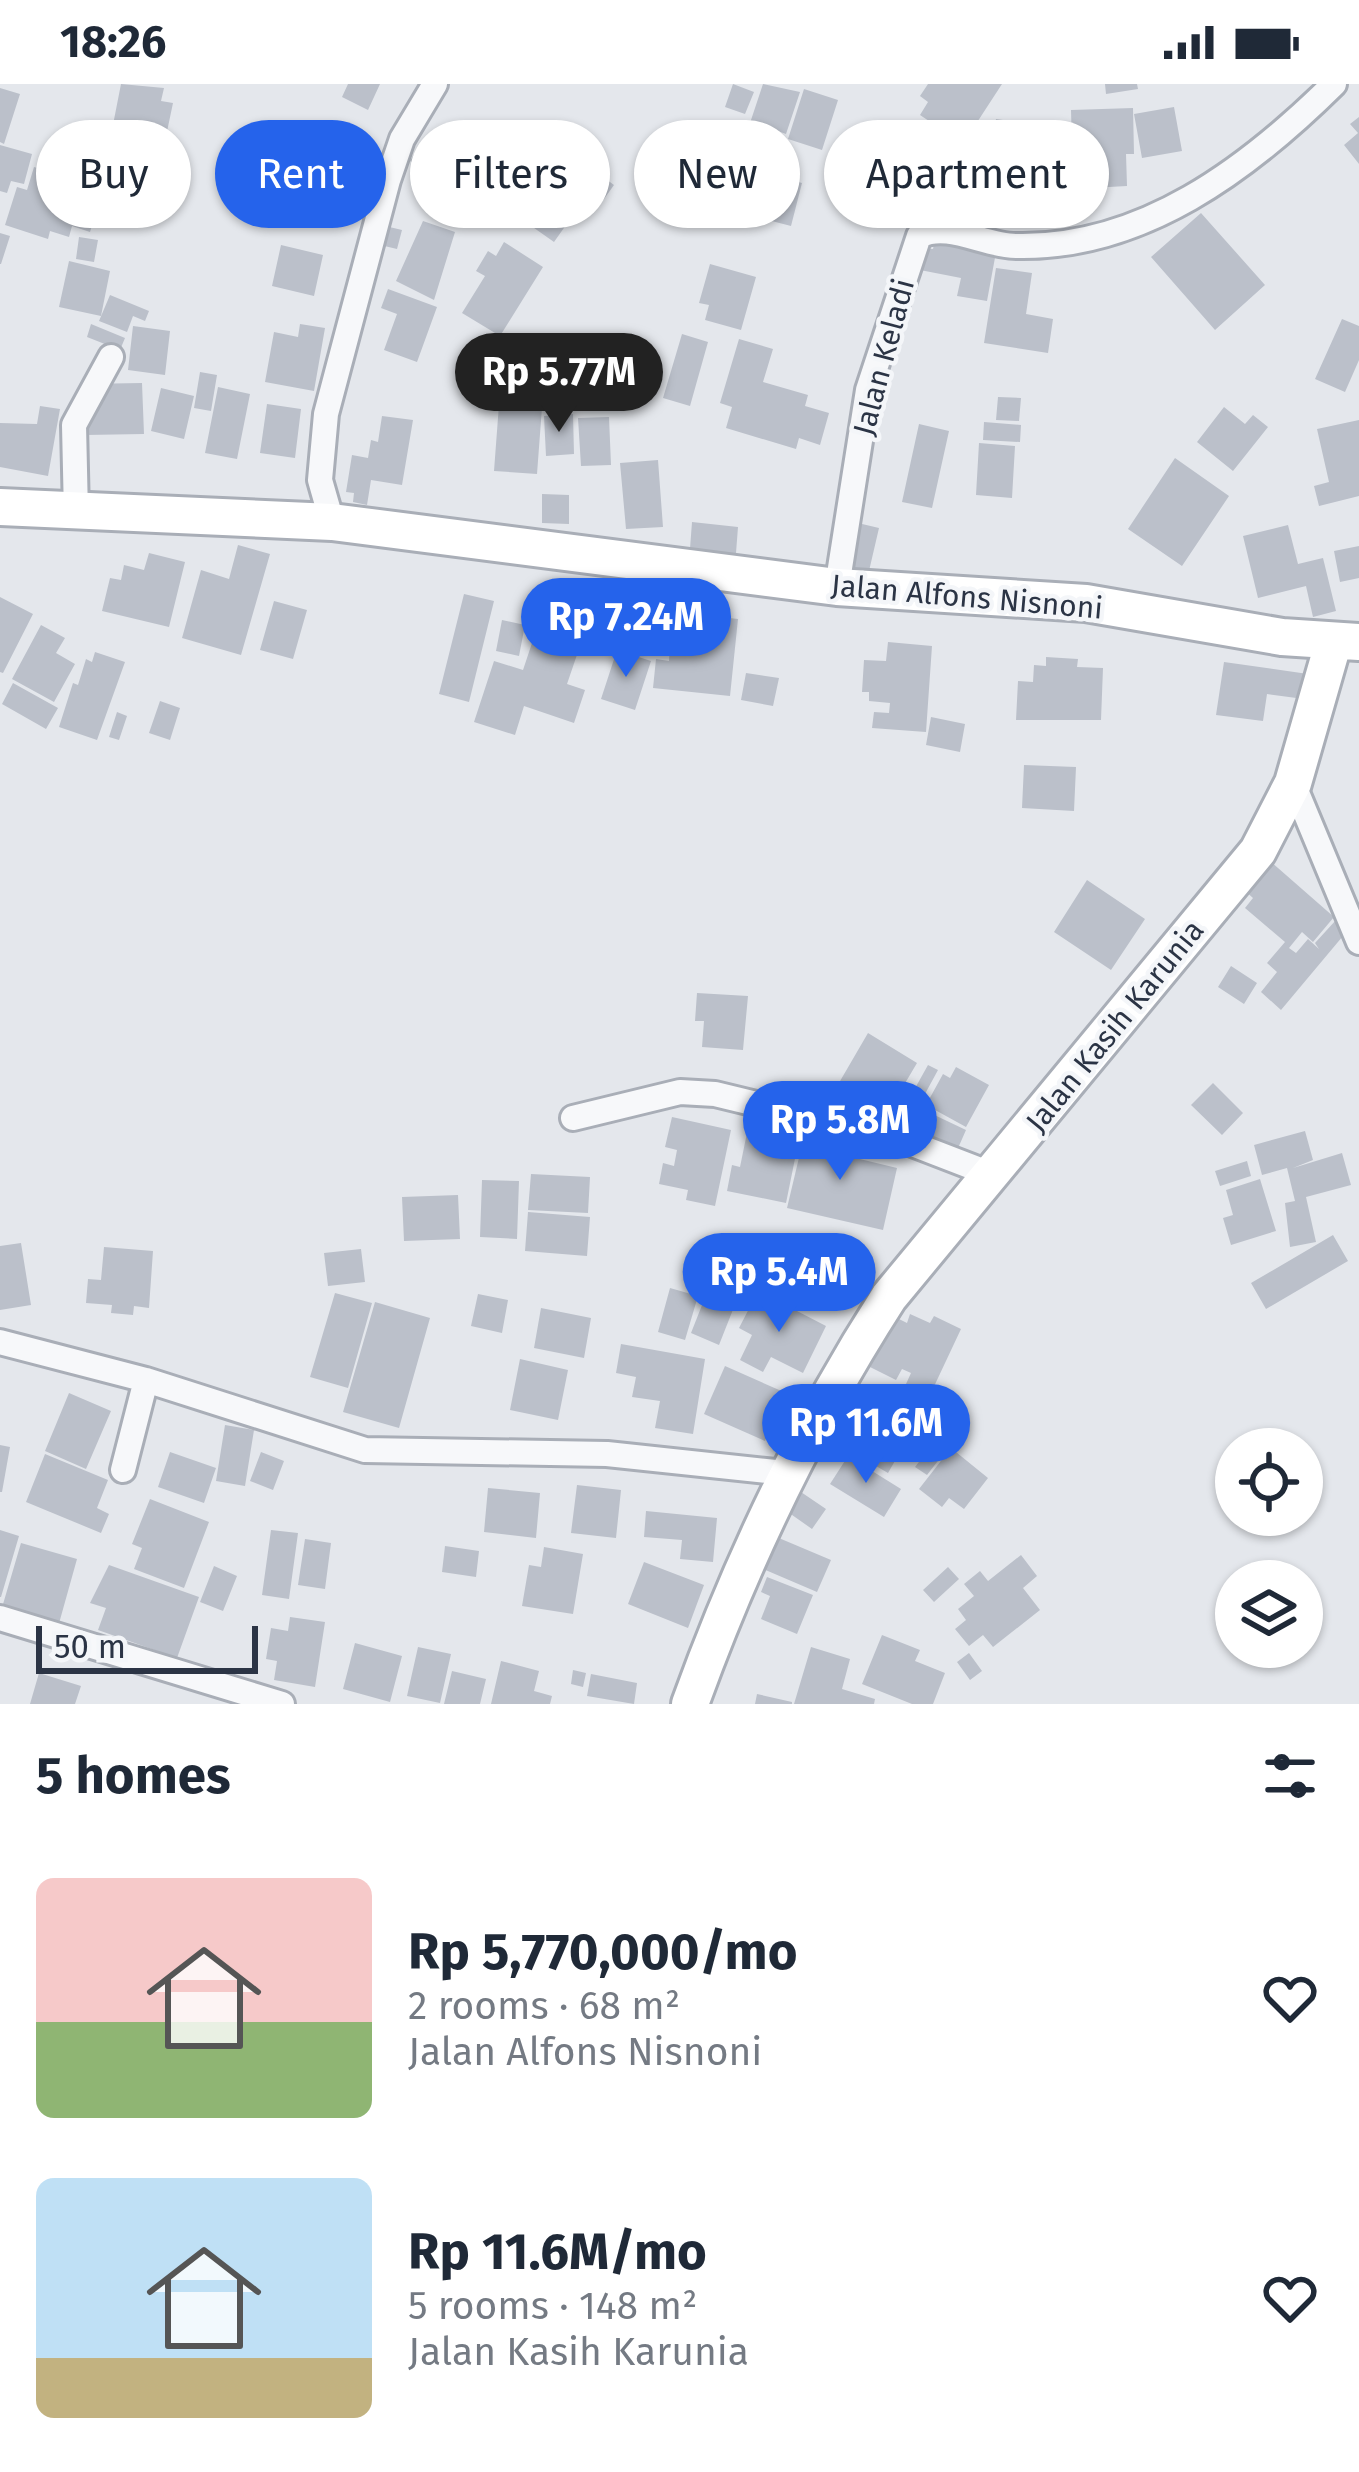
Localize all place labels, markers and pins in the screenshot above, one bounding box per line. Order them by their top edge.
pin: Rp 5.77M [435,333,683,435]
pin: Rp 7.24M [502,578,750,680]
pin: Rp 5.8M [729,1081,951,1183]
pin: Rp 5.4M [668,1233,890,1335]
pin: Rp 11.6M [742,1384,990,1486]

